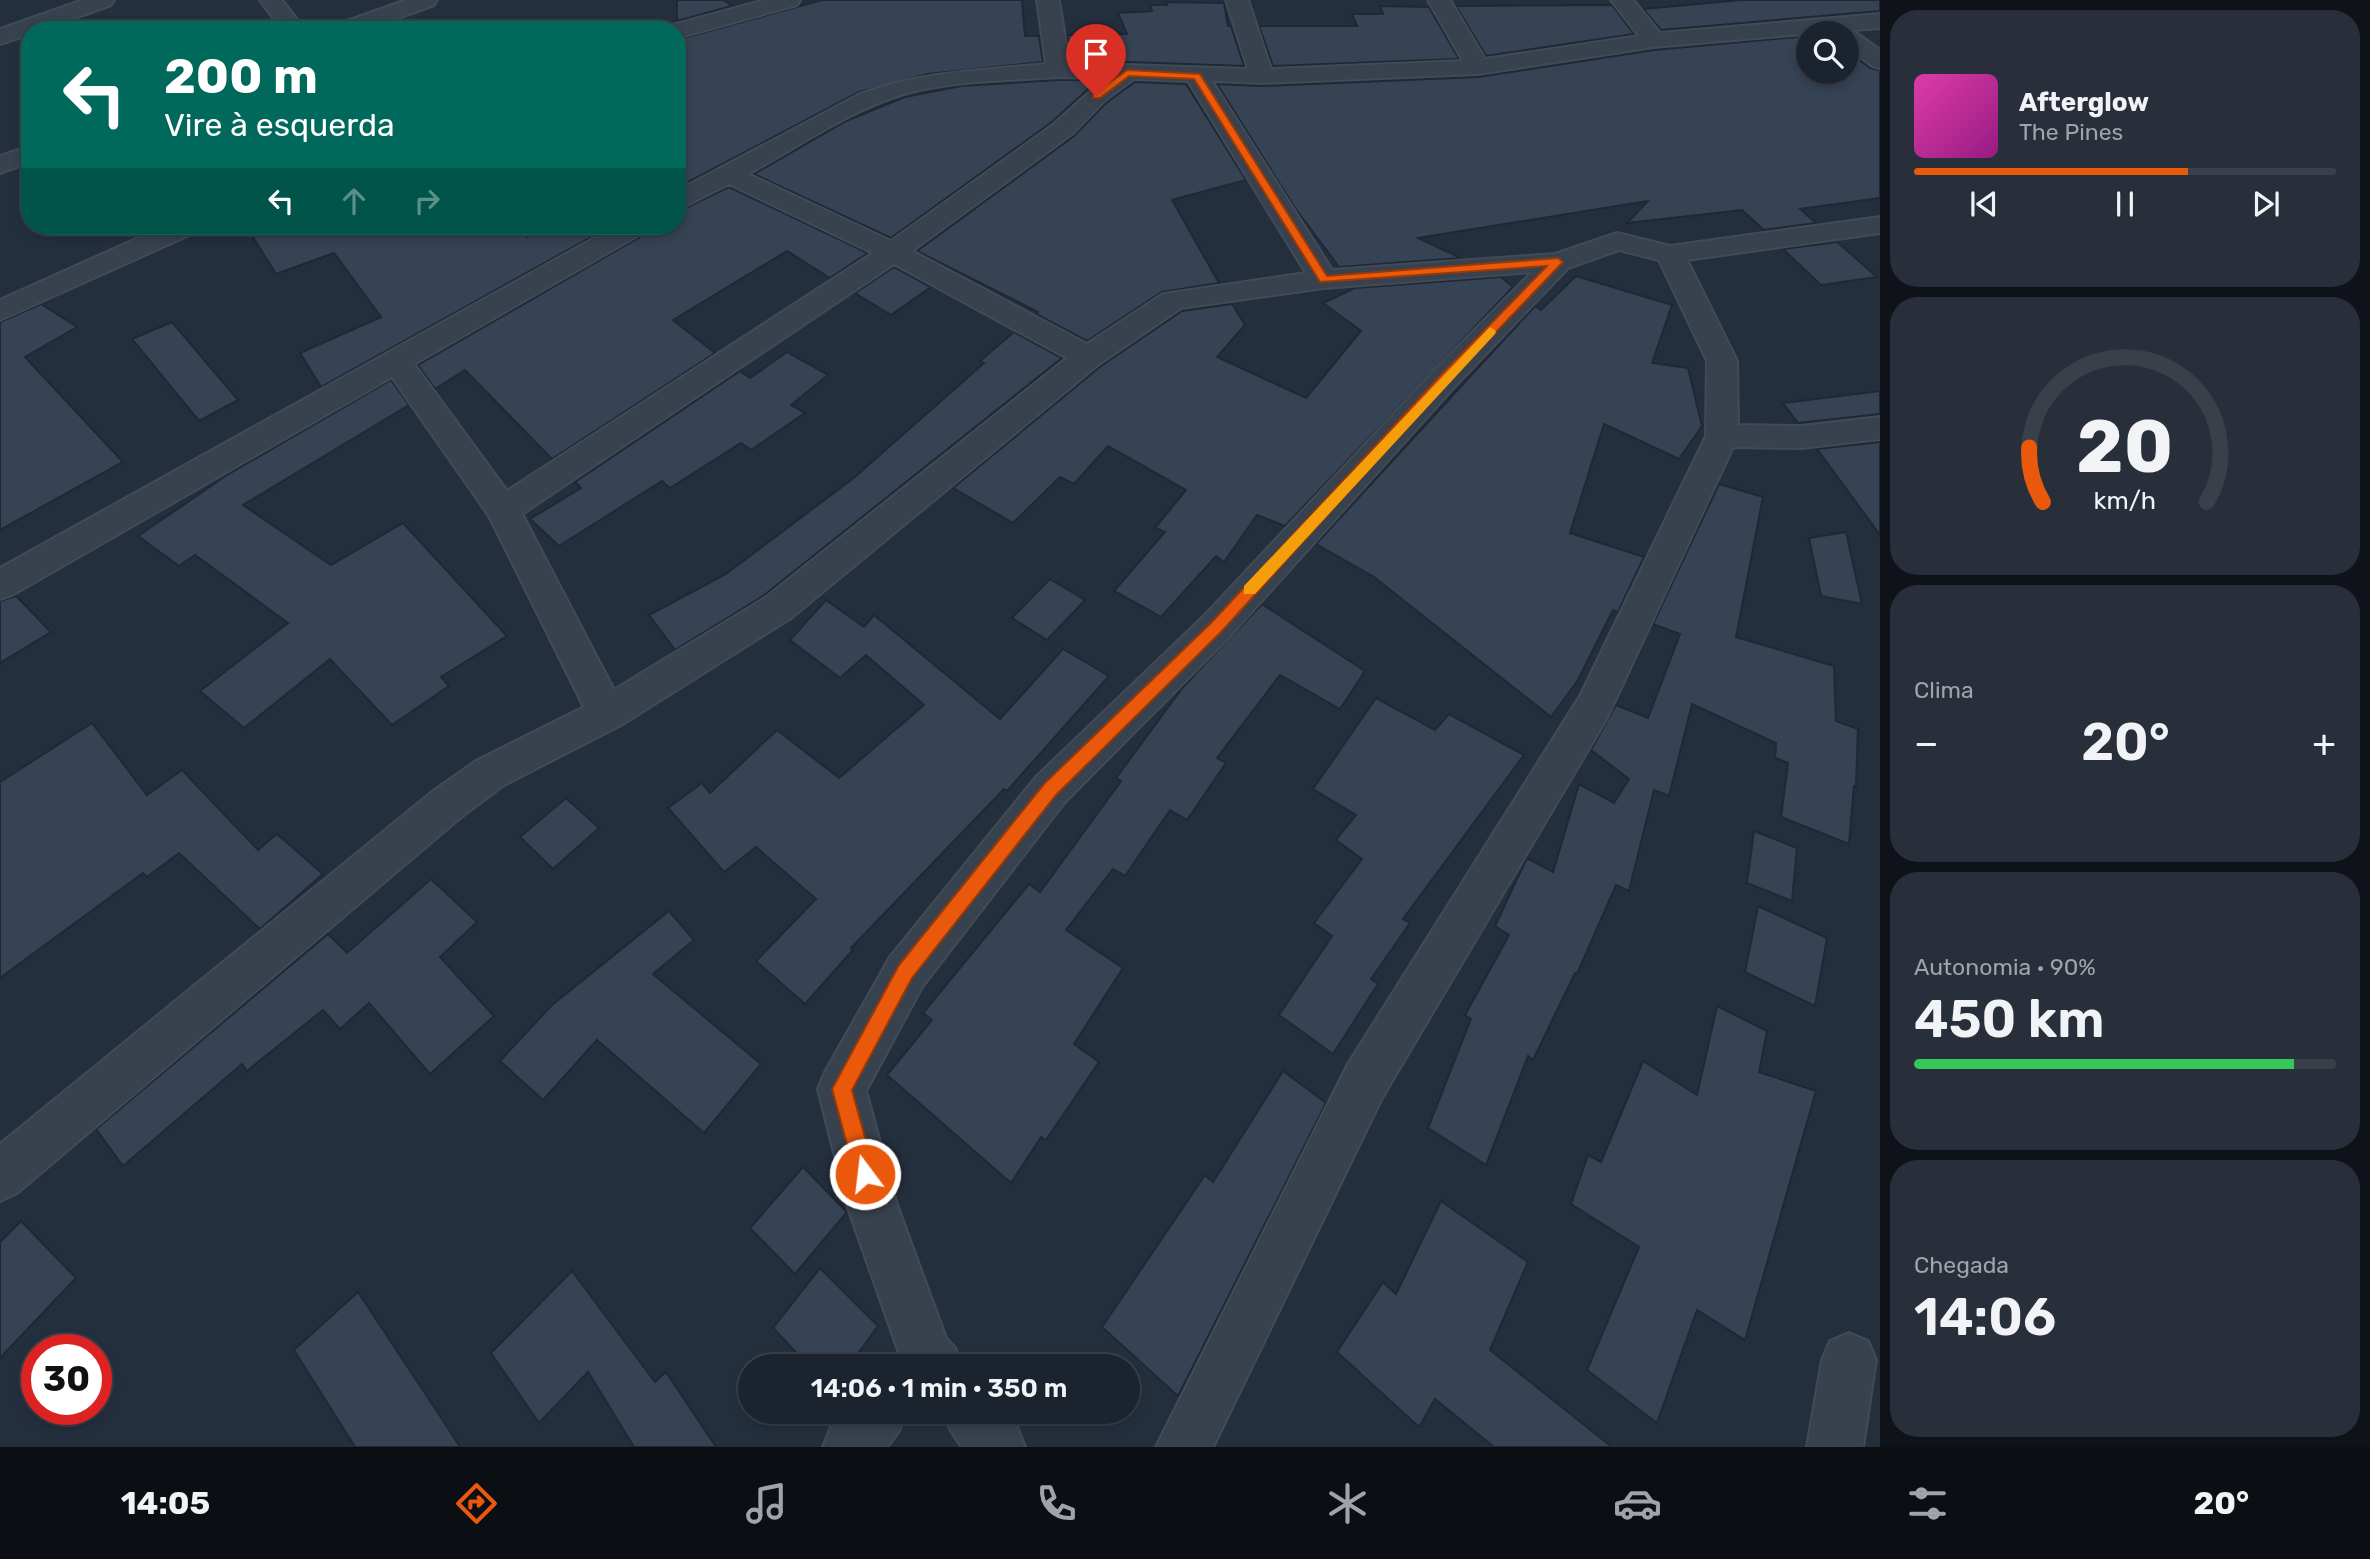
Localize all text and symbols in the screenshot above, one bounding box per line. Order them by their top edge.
map controls [1796,21,1859,84]
button: search [1796,21,1859,84]
pin [1066,24,1126,96]
icon: arrive [1077,35,1115,73]
text: 200 m [164,47,318,105]
icon: left [49,49,140,140]
text: Afterglow [2019,87,2149,118]
text: Vire à esquerda [164,106,395,144]
text: The Pines [2019,118,2123,146]
icon: left [262,182,300,220]
icon: ahead [335,182,373,220]
icon: right [408,182,446,220]
icon: previous [1965,185,2003,223]
icon: pause [2106,185,2144,223]
icon: next [2247,185,2285,223]
text: 20 [2077,405,2173,491]
text: km/h [2094,486,2156,515]
text: Clima [1914,676,1974,704]
text: 20° [2081,711,2170,773]
text: − [1914,720,1939,766]
text: + [2312,720,2336,766]
text: Autonomia · 90% [1914,953,2096,981]
text: 450 km [1914,988,2105,1050]
position arrow [828,1137,902,1211]
text: Chegada [1914,1251,2009,1279]
text: 14:06 [1914,1286,2056,1348]
speed limit sign: 30 [21,1334,112,1425]
text: 14:06 · 1 min · 350 m [811,1373,1067,1404]
icon: directions [452,1479,501,1528]
icon: music [742,1479,791,1528]
icon: phone [1032,1479,1081,1528]
icon: climate [1323,1479,1372,1528]
icon: car [1613,1479,1662,1528]
icon: filters [1903,1479,1952,1528]
text: 14:05 [121,1484,210,1522]
text: 20° [2194,1484,2249,1522]

